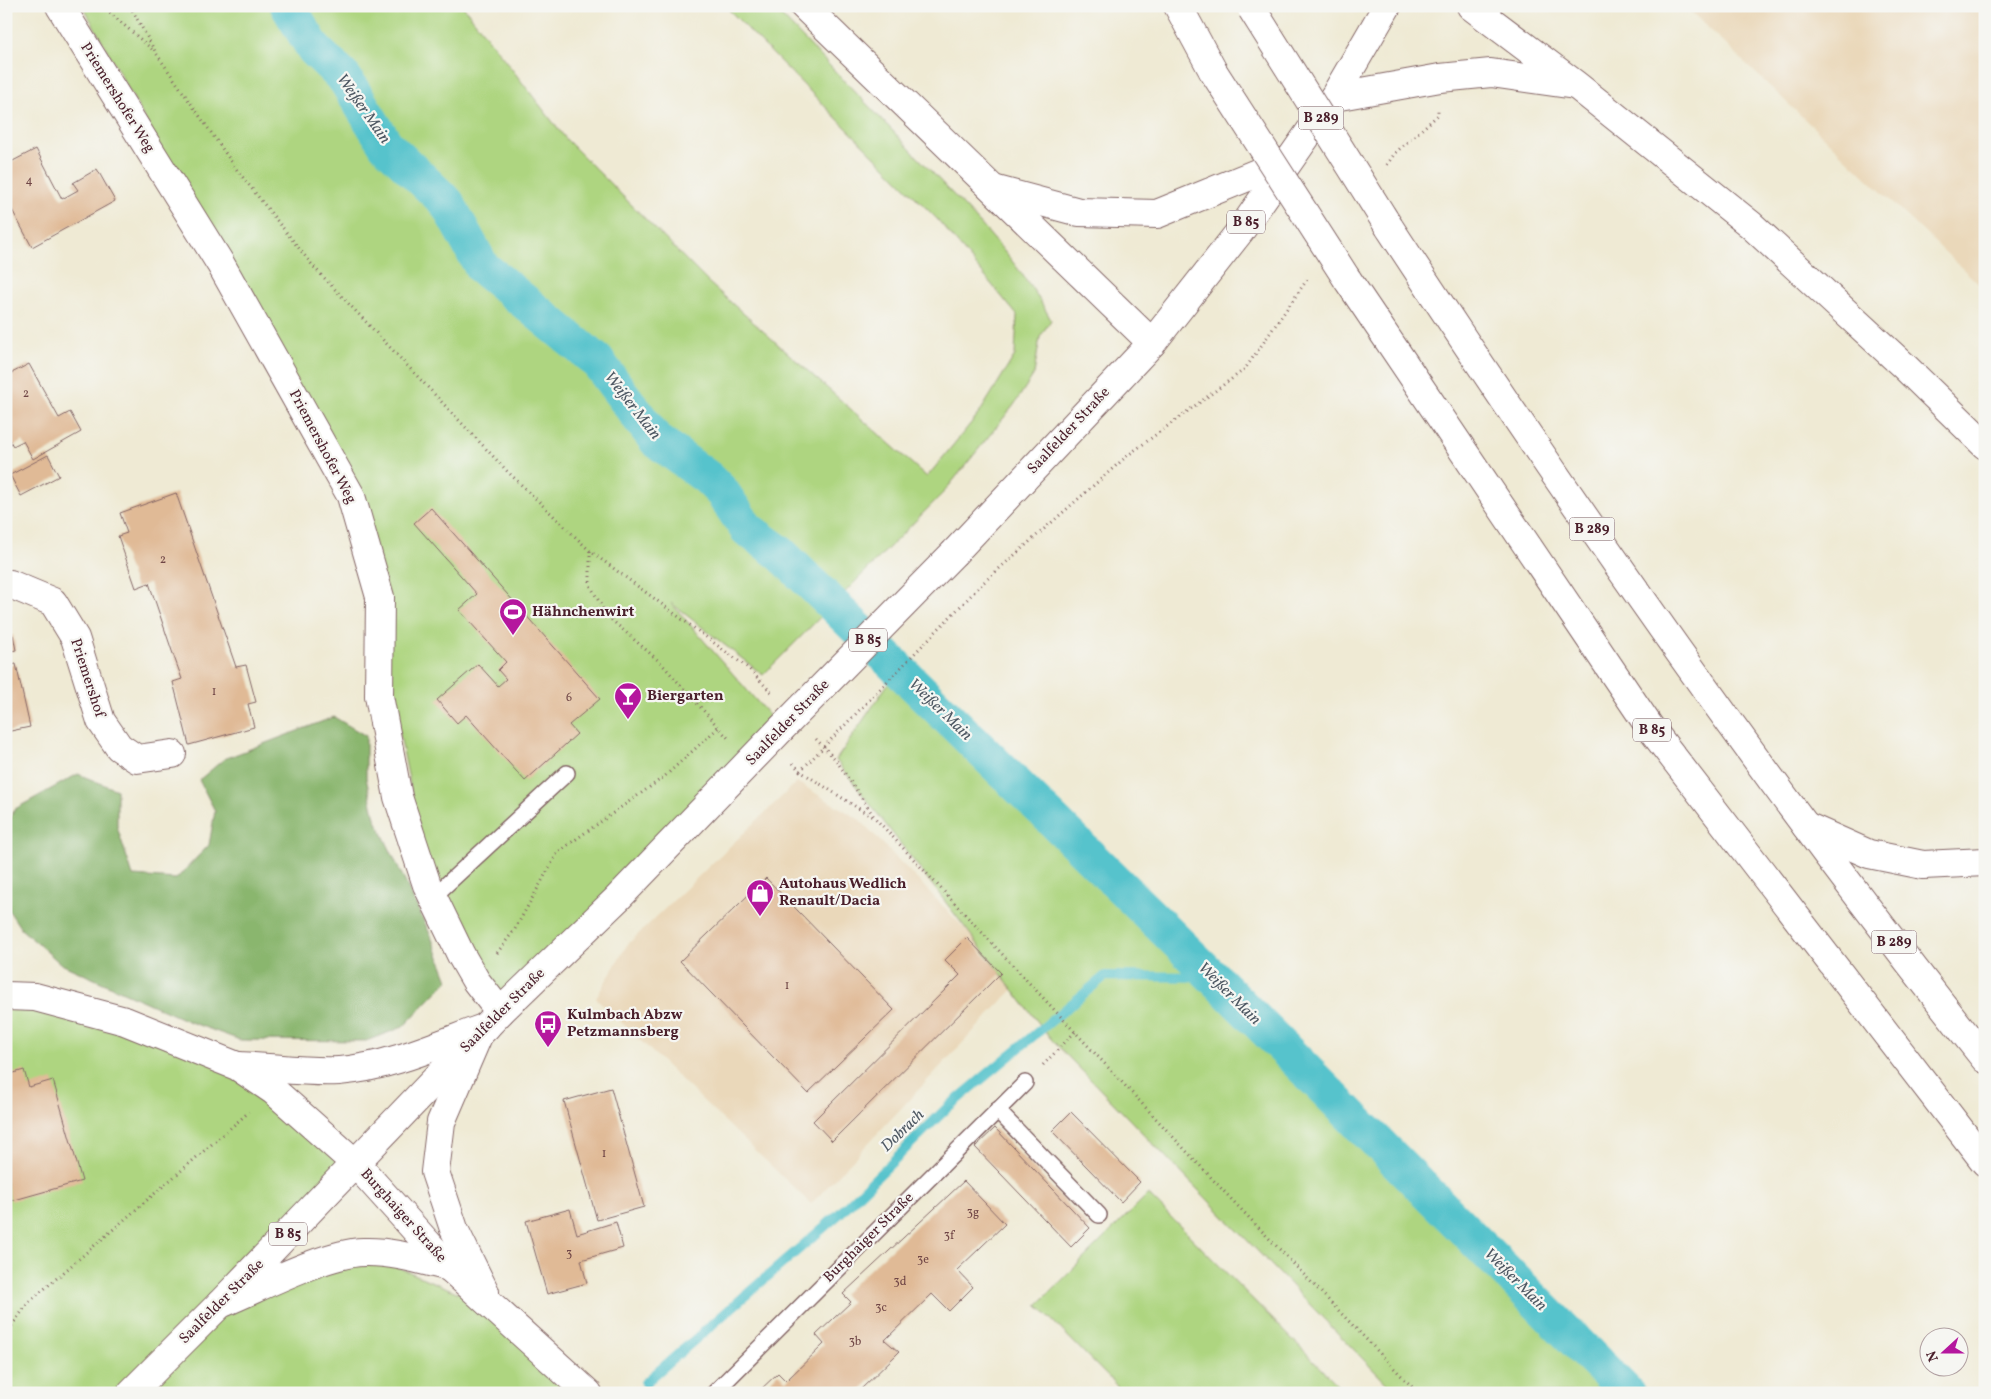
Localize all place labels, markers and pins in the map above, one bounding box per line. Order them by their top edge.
sports icon: Hähnchenwirt [498,597,528,636]
place label: Hähnchenwirt [532,602,635,623]
bar icon: Biergarten [613,681,643,720]
place label: Biergarten [647,686,724,707]
place label: Autohaus Wedlich Renault/Dacia [779,874,907,912]
shop icon: Autohaus Wedlich Renault/Dacia [745,878,775,917]
place label: Kulmbach Abzw Petzmannsberg [567,1005,683,1043]
bus stop icon: Kulmbach Abzw Petzmannsberg [533,1009,563,1048]

